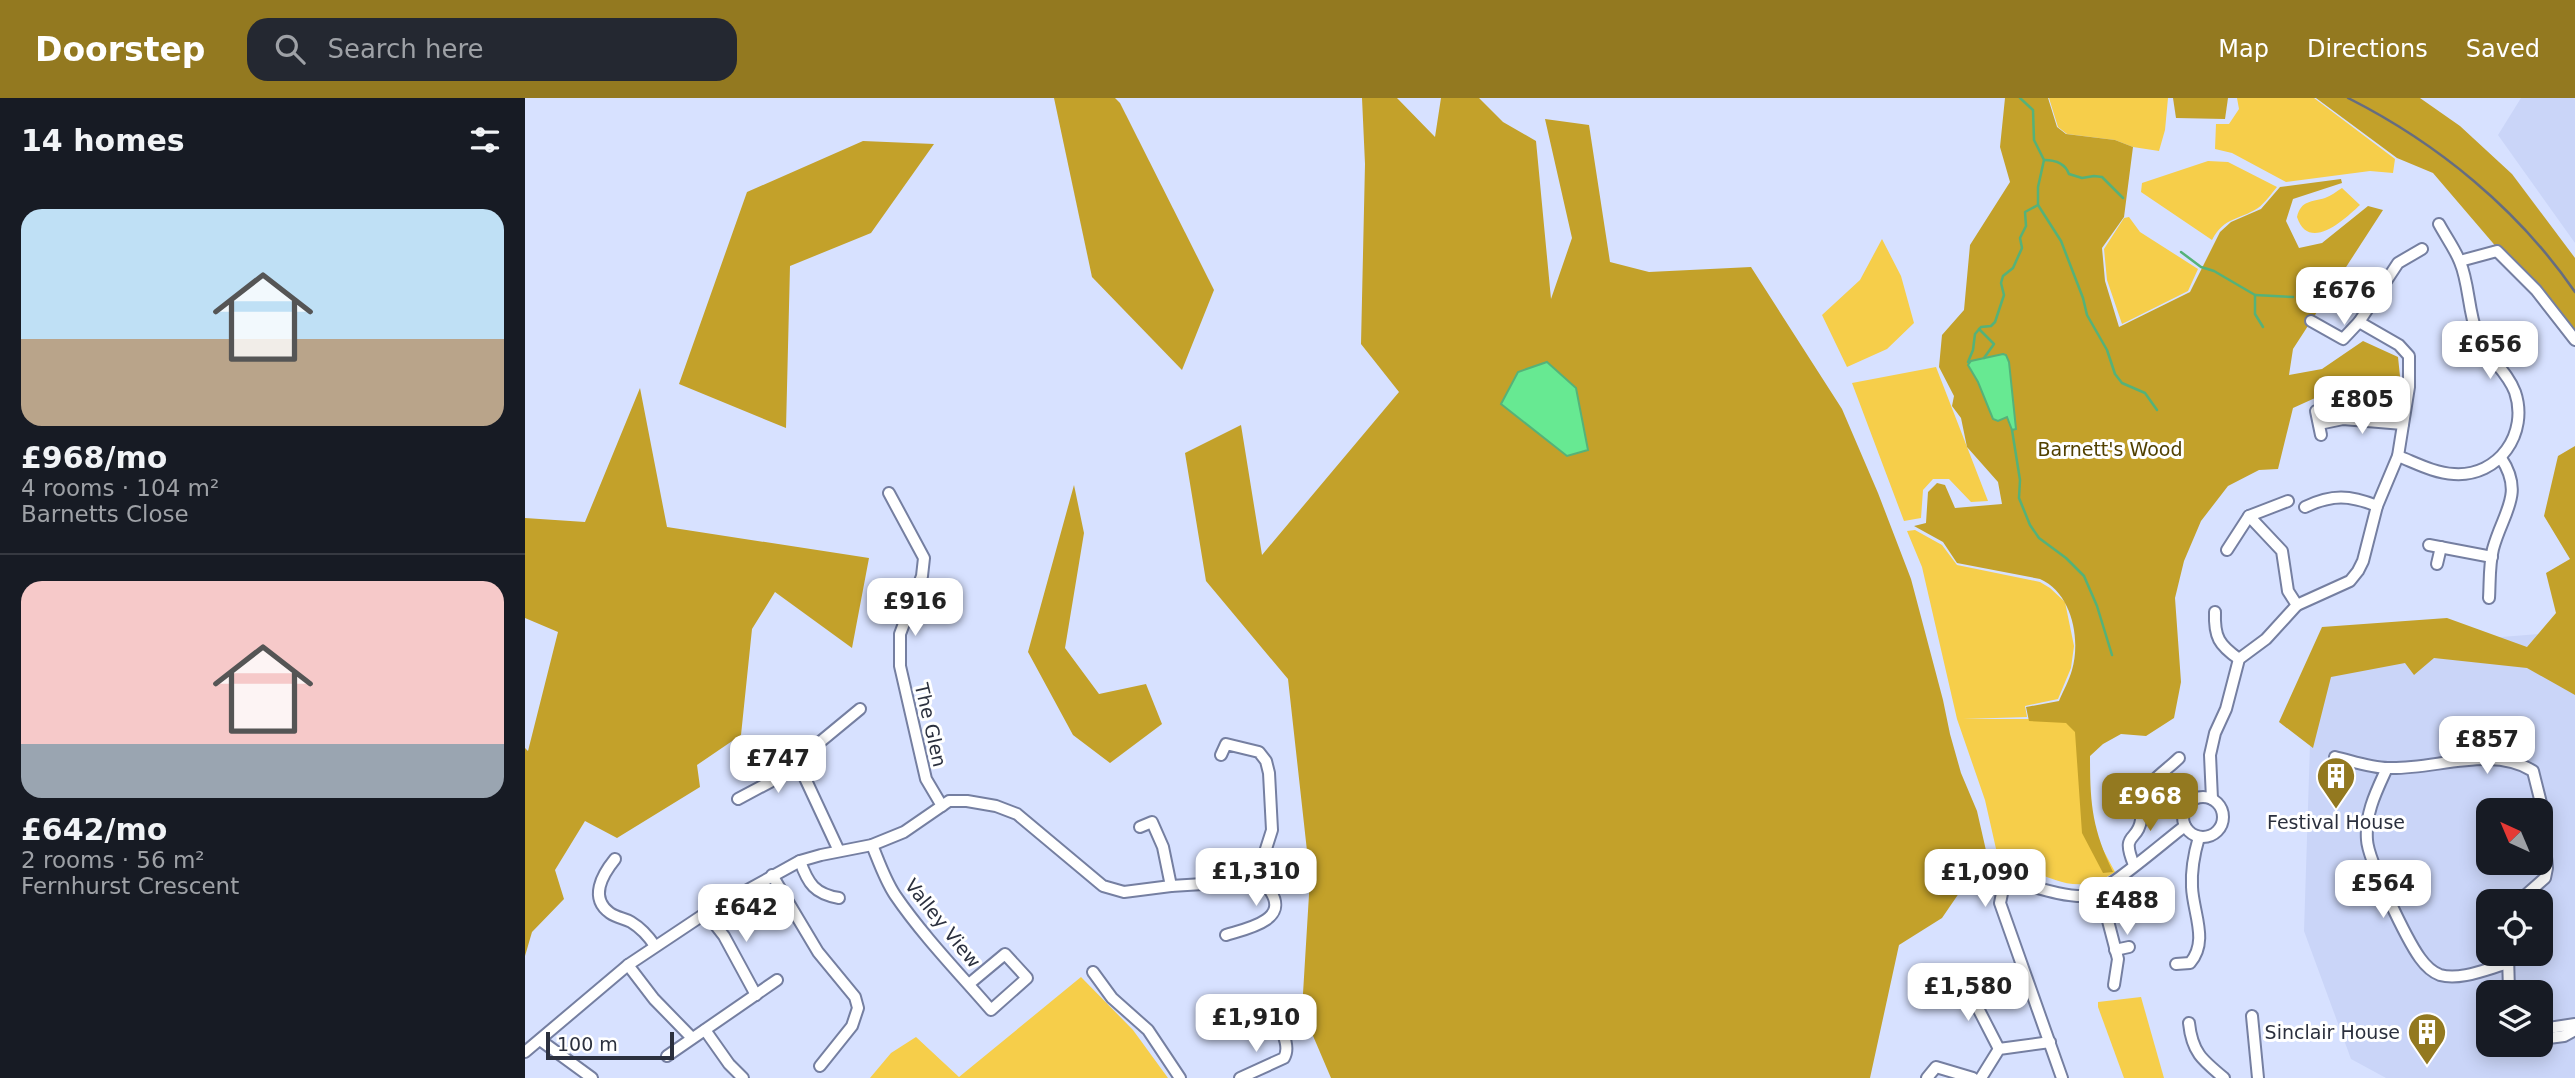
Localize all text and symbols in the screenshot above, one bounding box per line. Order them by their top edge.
search box [247,18,737,81]
text: Doorstep [35,30,205,69]
icon: search [271,30,309,68]
text: Search here [327,34,484,64]
text: Map [2218,35,2269,63]
text: Directions [2307,35,2428,63]
text: Saved [2466,35,2540,63]
icon: filters [466,121,504,159]
text: 14 homes [21,123,185,158]
icon: home [200,254,326,380]
pin: £676 [2303,268,2385,327]
text: £676 [2312,277,2376,303]
pin: £656 [2449,322,2531,381]
text: £656 [2458,331,2522,357]
pin: £805 [2321,376,2403,436]
text: £805 [2330,386,2394,412]
park label: Barnett's Wood [2038,438,2182,460]
text: £968/mo [21,440,167,475]
text: 4 rooms · 104 m² [21,475,219,501]
text: Barnetts Close [21,501,189,527]
pin: £916 [874,578,956,638]
text: £916 [883,588,947,614]
icon: home [200,626,326,752]
street label: The Glen [910,680,951,769]
pin: £857 [2446,716,2528,776]
text: £857 [2455,726,2519,752]
pin: £747 [737,736,819,795]
text: £747 [746,745,810,771]
building icon: Festival House [2315,755,2357,810]
pin: £968 [2109,774,2191,833]
text: £968 [2118,783,2182,809]
north arrow [2476,798,2553,875]
map controls [2476,798,2553,1057]
place label: Festival House [2267,811,2405,833]
text: £642/mo [21,812,167,847]
text: 2 rooms · 56 m² [21,847,205,873]
pin: £1,310 [1199,848,1313,908]
pin: £1,090 [1928,850,2042,909]
text: £1,310 [1212,858,1300,884]
text: £1,090 [1941,859,2029,885]
pin: £564 [2342,860,2424,920]
text: £564 [2351,870,2415,896]
text: Fernhurst Crescent [21,873,239,899]
street label: Valley View [901,874,985,972]
pin: £488 [2086,878,2168,937]
pin: £642 [705,884,787,944]
text: £488 [2095,887,2159,913]
button: locate [2476,889,2553,966]
text: £642 [714,894,778,920]
pin: £1,580 [1911,964,2025,1023]
text: £1,580 [1924,973,2012,999]
button: layers [2476,980,2553,1057]
pin: £1,910 [1199,995,1313,1054]
text: £1,910 [1212,1004,1300,1030]
building icon: Sinclair House [2406,1011,2448,1066]
place label: Sinclair House [2265,1021,2400,1043]
scale bar [546,1029,674,1061]
text: 100 m [557,1033,618,1055]

